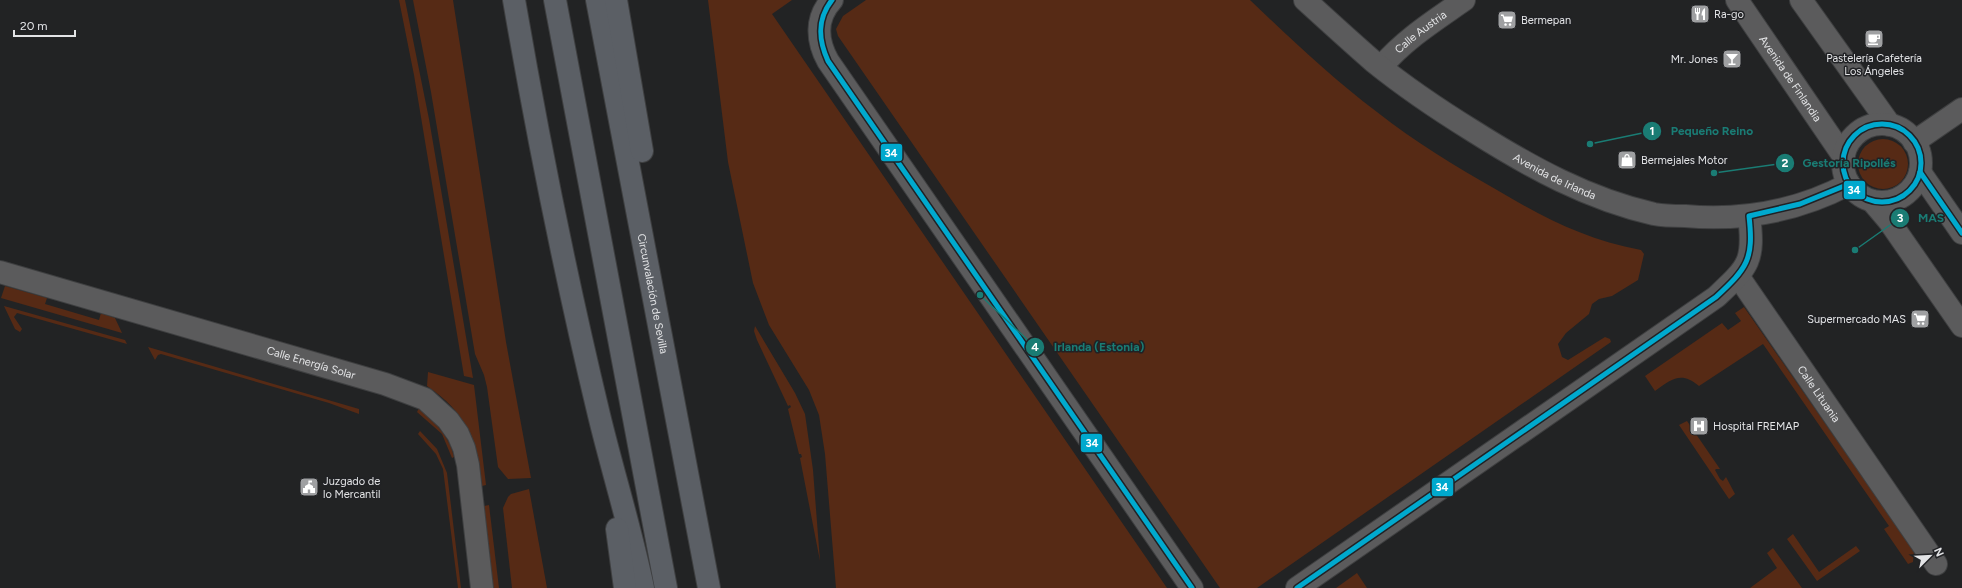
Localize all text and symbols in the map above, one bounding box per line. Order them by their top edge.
restaurant icon: Ra-go [1689,3,1711,25]
street label: Calle Austria [1392,8,1449,56]
place label: Ra-go [1714,8,1744,21]
supermarket icon: Bermepan [1496,9,1518,31]
scale bar [14,12,75,38]
place label: Bermepan [1521,14,1571,27]
text: 20 m [20,19,48,33]
cafe icon: Pastelería Cafetería Los Ángeles [1863,28,1885,50]
street label: Avenida de Finlandia [1756,33,1824,124]
bar icon: Mr. Jones [1721,48,1743,70]
place label: Pastelería Cafetería Los Ángeles [1826,52,1922,78]
place label: Mr. Jones [1671,53,1718,66]
callout: Pequeño Reino [1642,119,1761,143]
text: 1 [1649,124,1655,138]
text: Pequeño Reino [1671,124,1753,138]
line badge: 34 [880,143,903,162]
text: 34 [884,147,898,160]
shop icon: Bermejales Motor [1616,149,1638,171]
street label: Avenida de Irlanda [1511,151,1598,202]
callout: Gestoría Ripollés [1775,151,1904,175]
place label: Bermejales Motor [1641,154,1728,167]
text: 2 [1782,156,1789,170]
text: Gestoría Ripollés [1802,156,1896,170]
line badge: 34 [1843,180,1866,200]
text: 34 [1847,184,1861,197]
callout: MAS [1890,206,1952,230]
text: 3 [1897,211,1904,225]
text: MAS [1918,211,1944,225]
street label: Circunvalación de Sevilla [635,233,670,355]
supermarket icon: Supermercado MAS [1909,308,1931,330]
place label: Supermercado MAS [1807,313,1906,326]
callout: Irlanda (Estonia) [1025,335,1152,359]
text: 4 [1031,340,1039,354]
text: Irlanda (Estonia) [1054,340,1145,354]
street label: Calle Energía Solar [265,344,357,382]
street label: Calle Lituania [1795,363,1843,425]
hospital icon: Hospital FREMAP [1688,415,1710,437]
place label: Hospital FREMAP [1713,420,1800,433]
line badge: 34 [1080,433,1103,453]
text: 34 [1085,437,1099,450]
place label: Juzgado de lo Mercantil [323,475,380,501]
public building icon: Juzgado de lo Mercantil [298,476,320,498]
line badge: 34 [1431,477,1454,497]
text: 34 [1435,481,1449,494]
north arrow [1910,536,1950,576]
text: N [1931,546,1946,559]

